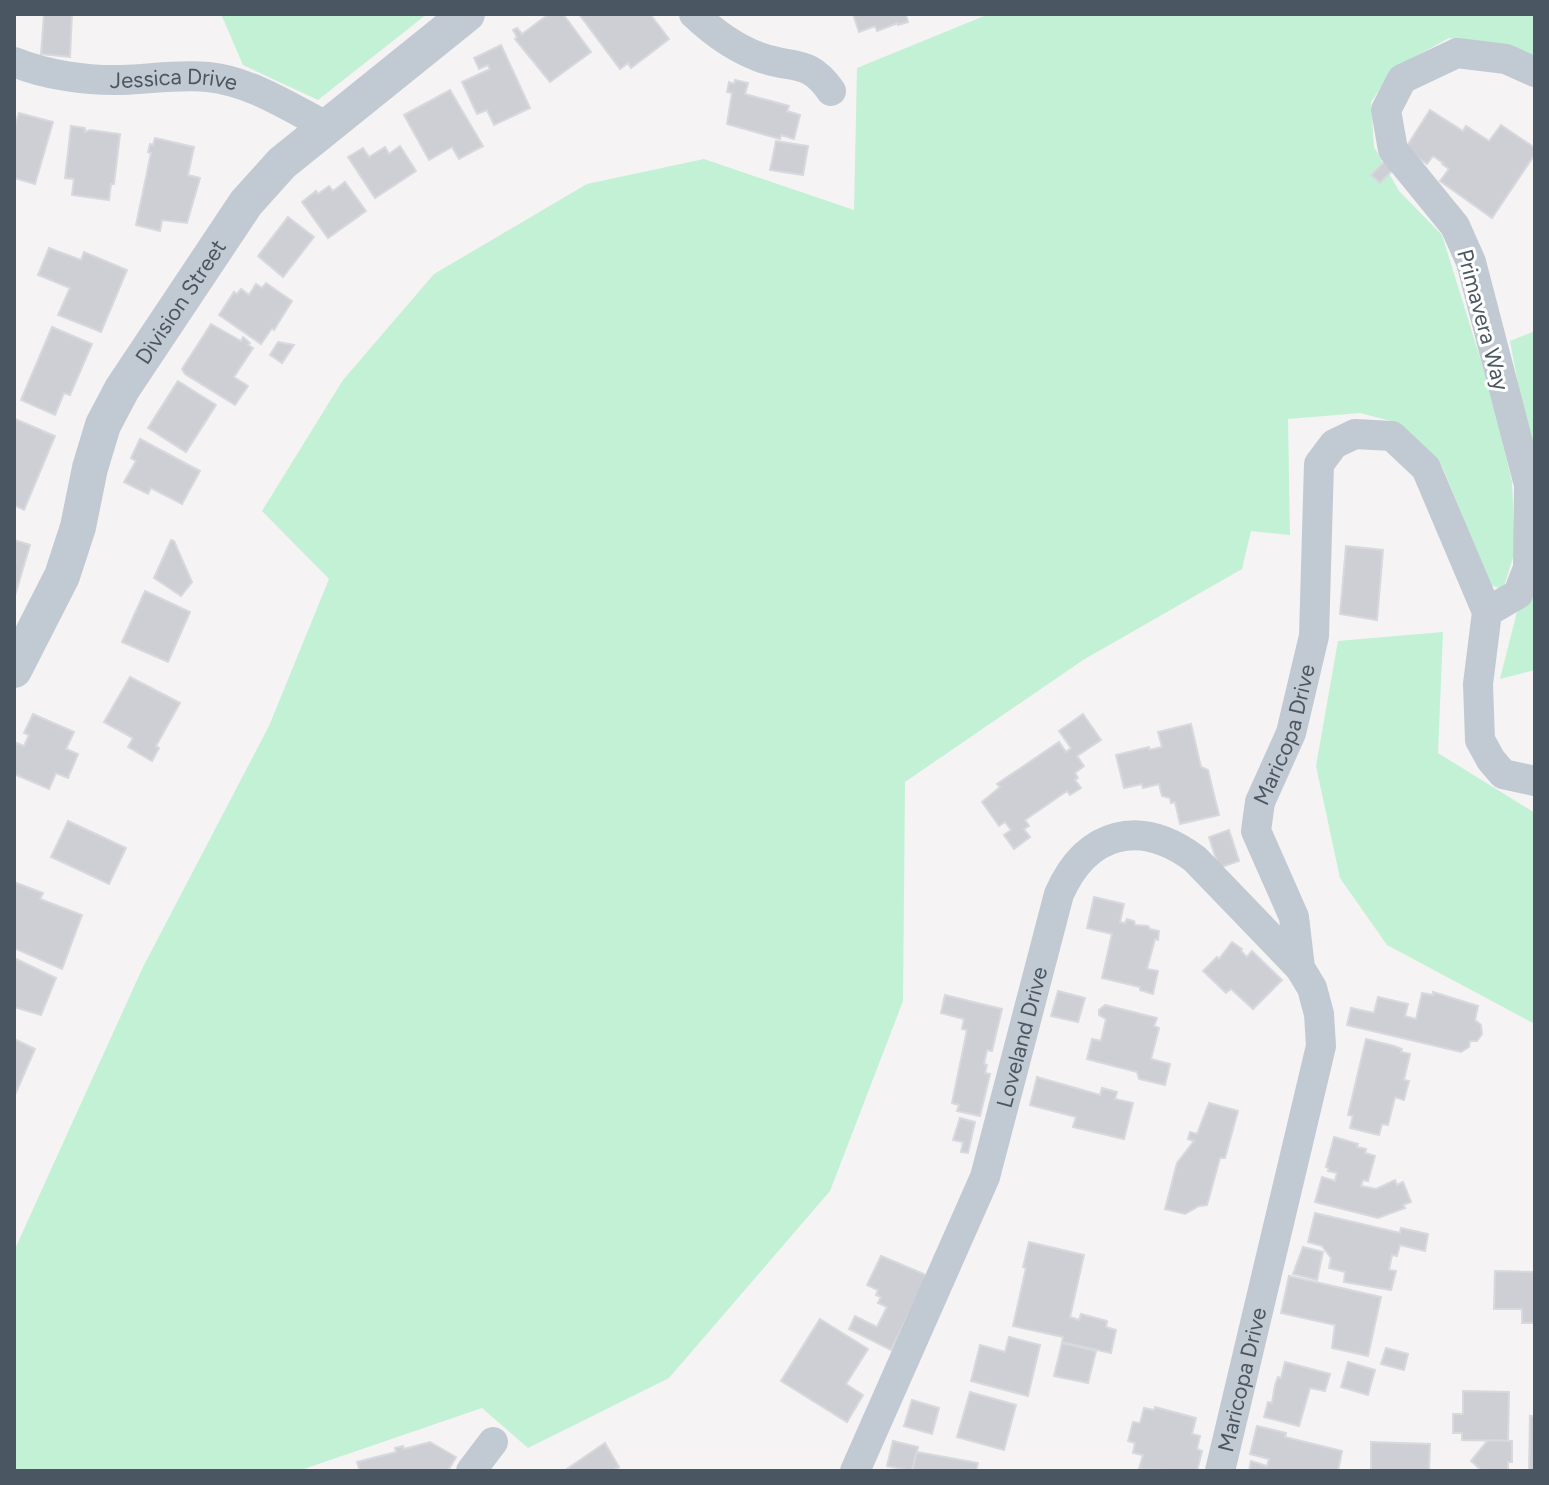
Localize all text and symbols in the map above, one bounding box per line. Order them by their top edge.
street label: Jessica Drive [110,62,241,96]
street label: Division Street [129,234,232,369]
street label: Primavera Way [1451,246,1515,394]
street label: Maricopa Drive [1247,661,1320,809]
street label: Loveland Drive [990,964,1053,1111]
street label: Maricopa Drive [1212,1305,1272,1454]

